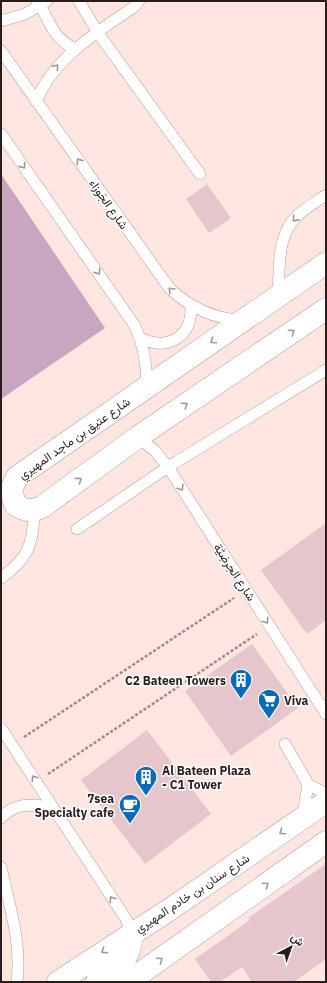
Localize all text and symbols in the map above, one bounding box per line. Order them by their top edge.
one-way arrow [51,65,58,72]
one-way arrow [77,159,84,166]
one-way arrow [18,161,25,168]
street label: شارع الجَوزاء [85,176,132,233]
one-way arrow [293,214,300,222]
one-way arrow [93,268,101,275]
one-way arrow [168,287,176,295]
one-way arrow [288,330,295,337]
one-way arrow [211,336,218,343]
street label: شارع عتيق بن ماجد المهيري [15,394,134,485]
one-way arrow [181,402,188,410]
one-way arrow [74,478,81,485]
one-way arrow [176,483,183,490]
street label: شارع الحِرضِيَّة [209,540,259,605]
one-way arrow [262,616,269,623]
building icon: C2 Bateen Towers [228,667,254,700]
place label: C2 Bateen Towers [125,673,226,688]
supermarket icon: Viva [256,687,282,720]
place label: Viva [284,693,309,708]
place label: Al Bateen Plaza - C1 Tower [162,763,251,792]
building icon: Al Bateen Plaza - C1 Tower [133,764,159,797]
one-way arrow [31,775,39,782]
place label: 7sea Specialty cafe [35,791,114,820]
cafe icon: 7sea Specialty cafe [117,792,143,825]
one-way arrow [279,827,286,835]
street label: شارع سنان بن خادم المهيري [132,850,254,938]
one-way arrow [262,882,269,890]
one-way arrow [109,896,117,903]
north arrow [271,927,311,967]
text: ش [288,930,307,949]
one-way arrow [101,946,108,954]
one-way arrow [156,957,163,965]

